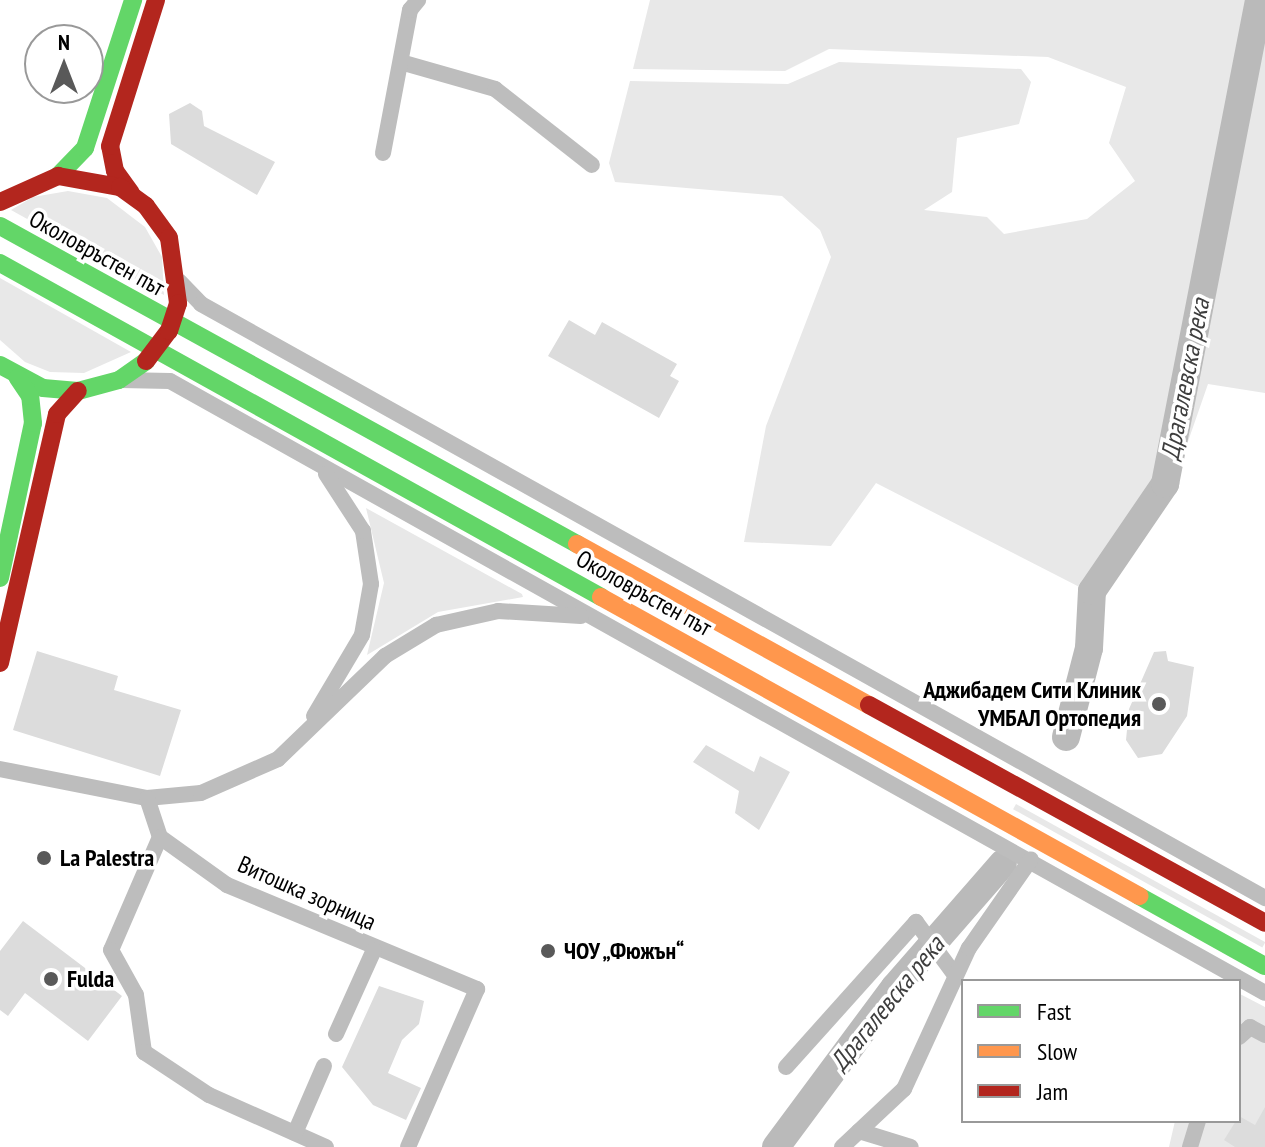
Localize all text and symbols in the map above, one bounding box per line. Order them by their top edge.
north arrow [24,24,104,104]
text: N [58,28,70,56]
street label: Околовръстен път [24,204,170,302]
water label: Драгалевска река [1154,296,1216,462]
street label: Околовръстен път [571,544,717,642]
place label: Аджибадем Сити Клиник УМБАЛ Ортопедия [923,676,1141,732]
marker: Аджибадем Сити Клиник УМБАЛ Ортопедия [1148,693,1170,715]
place label: La Palestra [60,844,154,872]
marker: La Palestra [35,849,53,867]
street label: Витошка зорница [233,850,381,936]
water label: Драгалевска река [823,930,951,1076]
place label: ЧОУ „Фюжън“ [564,937,687,965]
marker: ЧОУ „Фюжън“ [539,942,557,960]
place label: Fulda [67,965,114,993]
marker: Fulda [42,970,60,988]
legend [961,979,1241,1123]
text: Fast [1037,996,1071,1027]
text: Slow [1037,1036,1077,1067]
text: Jam [1037,1076,1068,1107]

